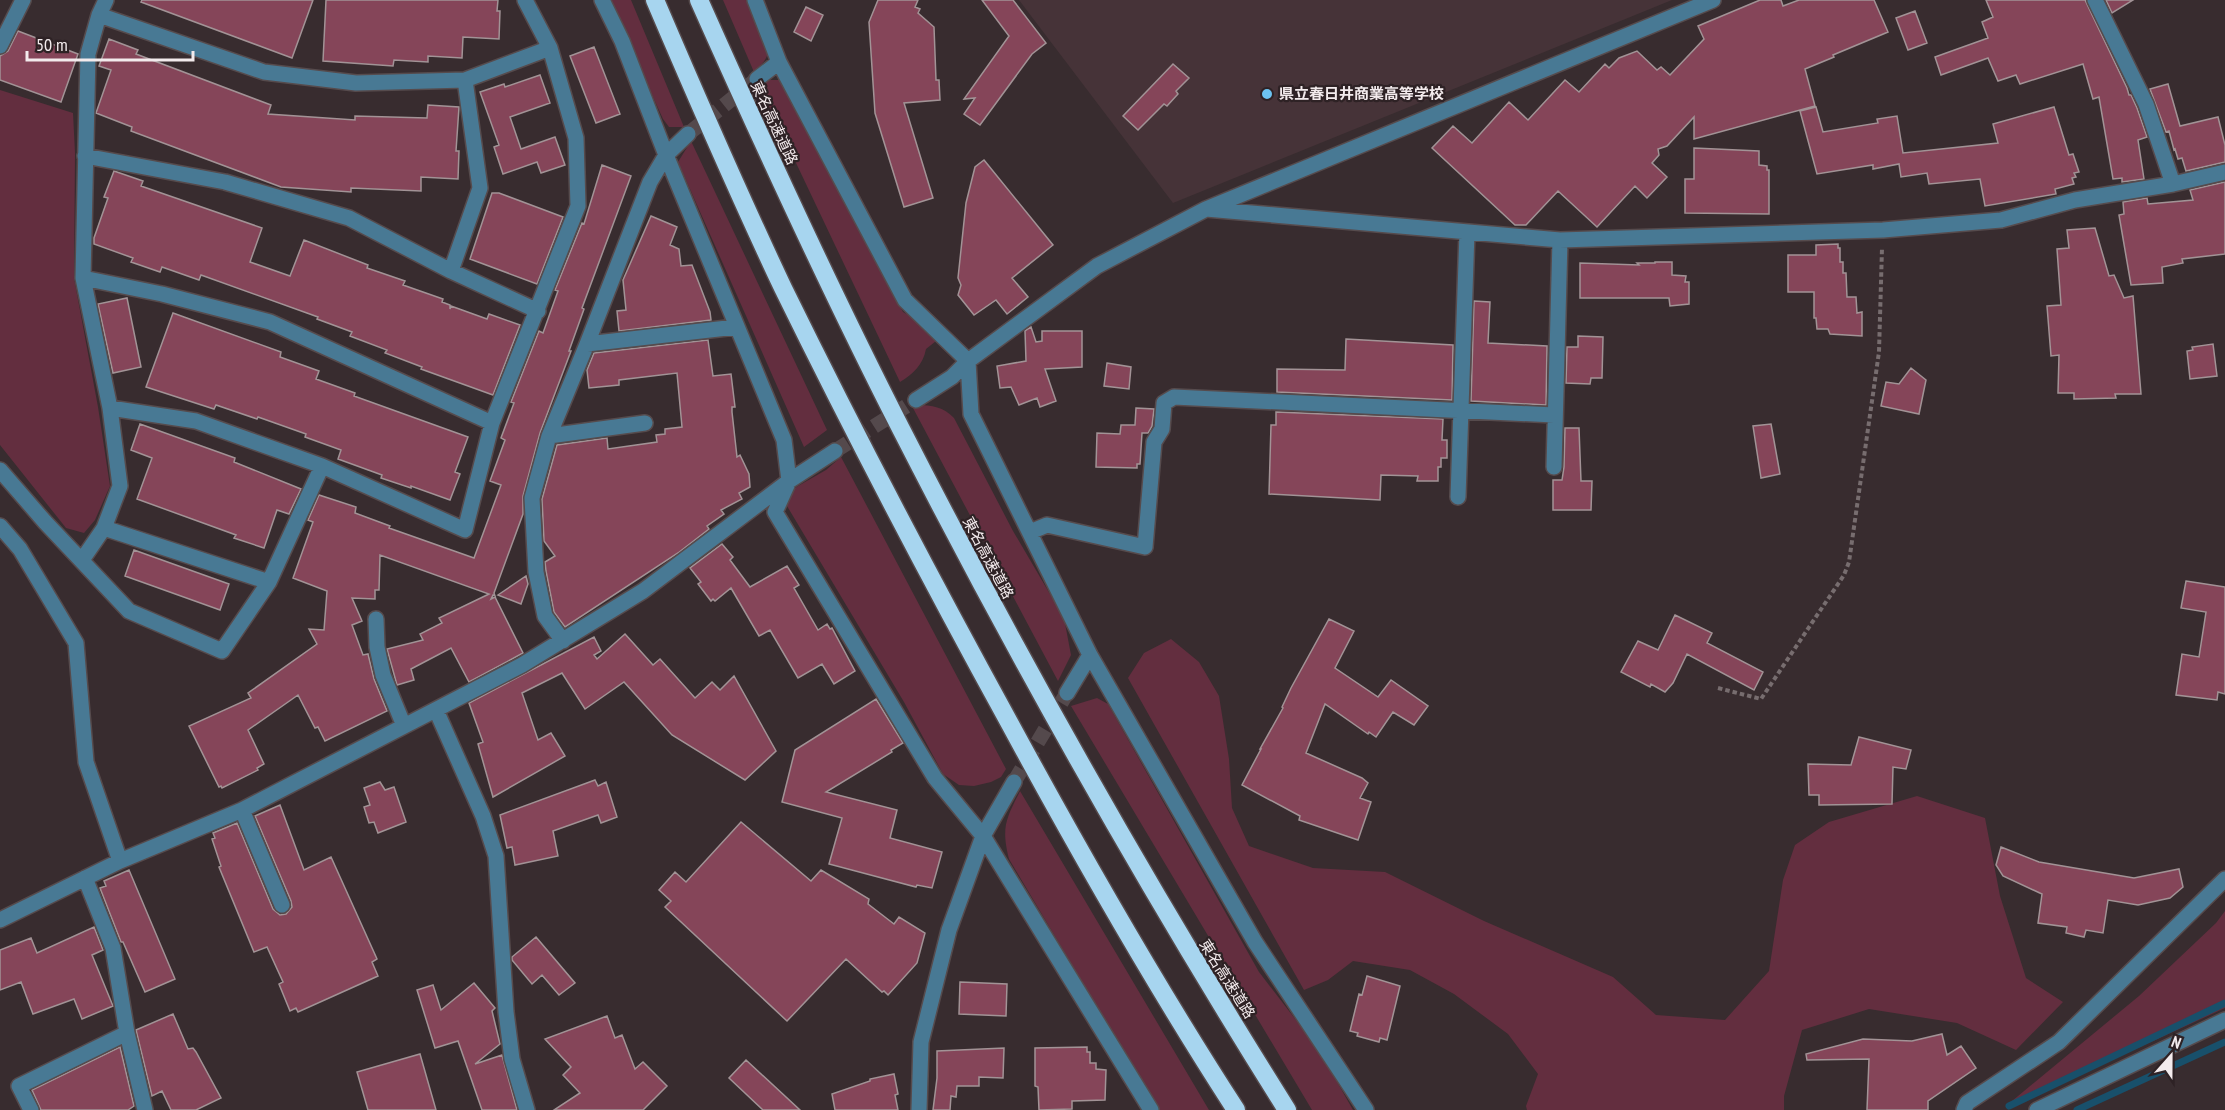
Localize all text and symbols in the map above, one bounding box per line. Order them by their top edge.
scale bar [27,24,194,62]
text: 50 m [36,33,68,56]
street label: 東名高速道路 [747,78,802,168]
place label: 県立春日井商業高等学校 [1279,84,1444,103]
marker: 県立春日井商業高等学校 [1260,87,1274,101]
street label: 東名高速道路 [959,514,1018,602]
street label: 東名高速道路 [1196,936,1259,1022]
north arrow [2141,1026,2201,1086]
text: N [2169,1031,2184,1053]

